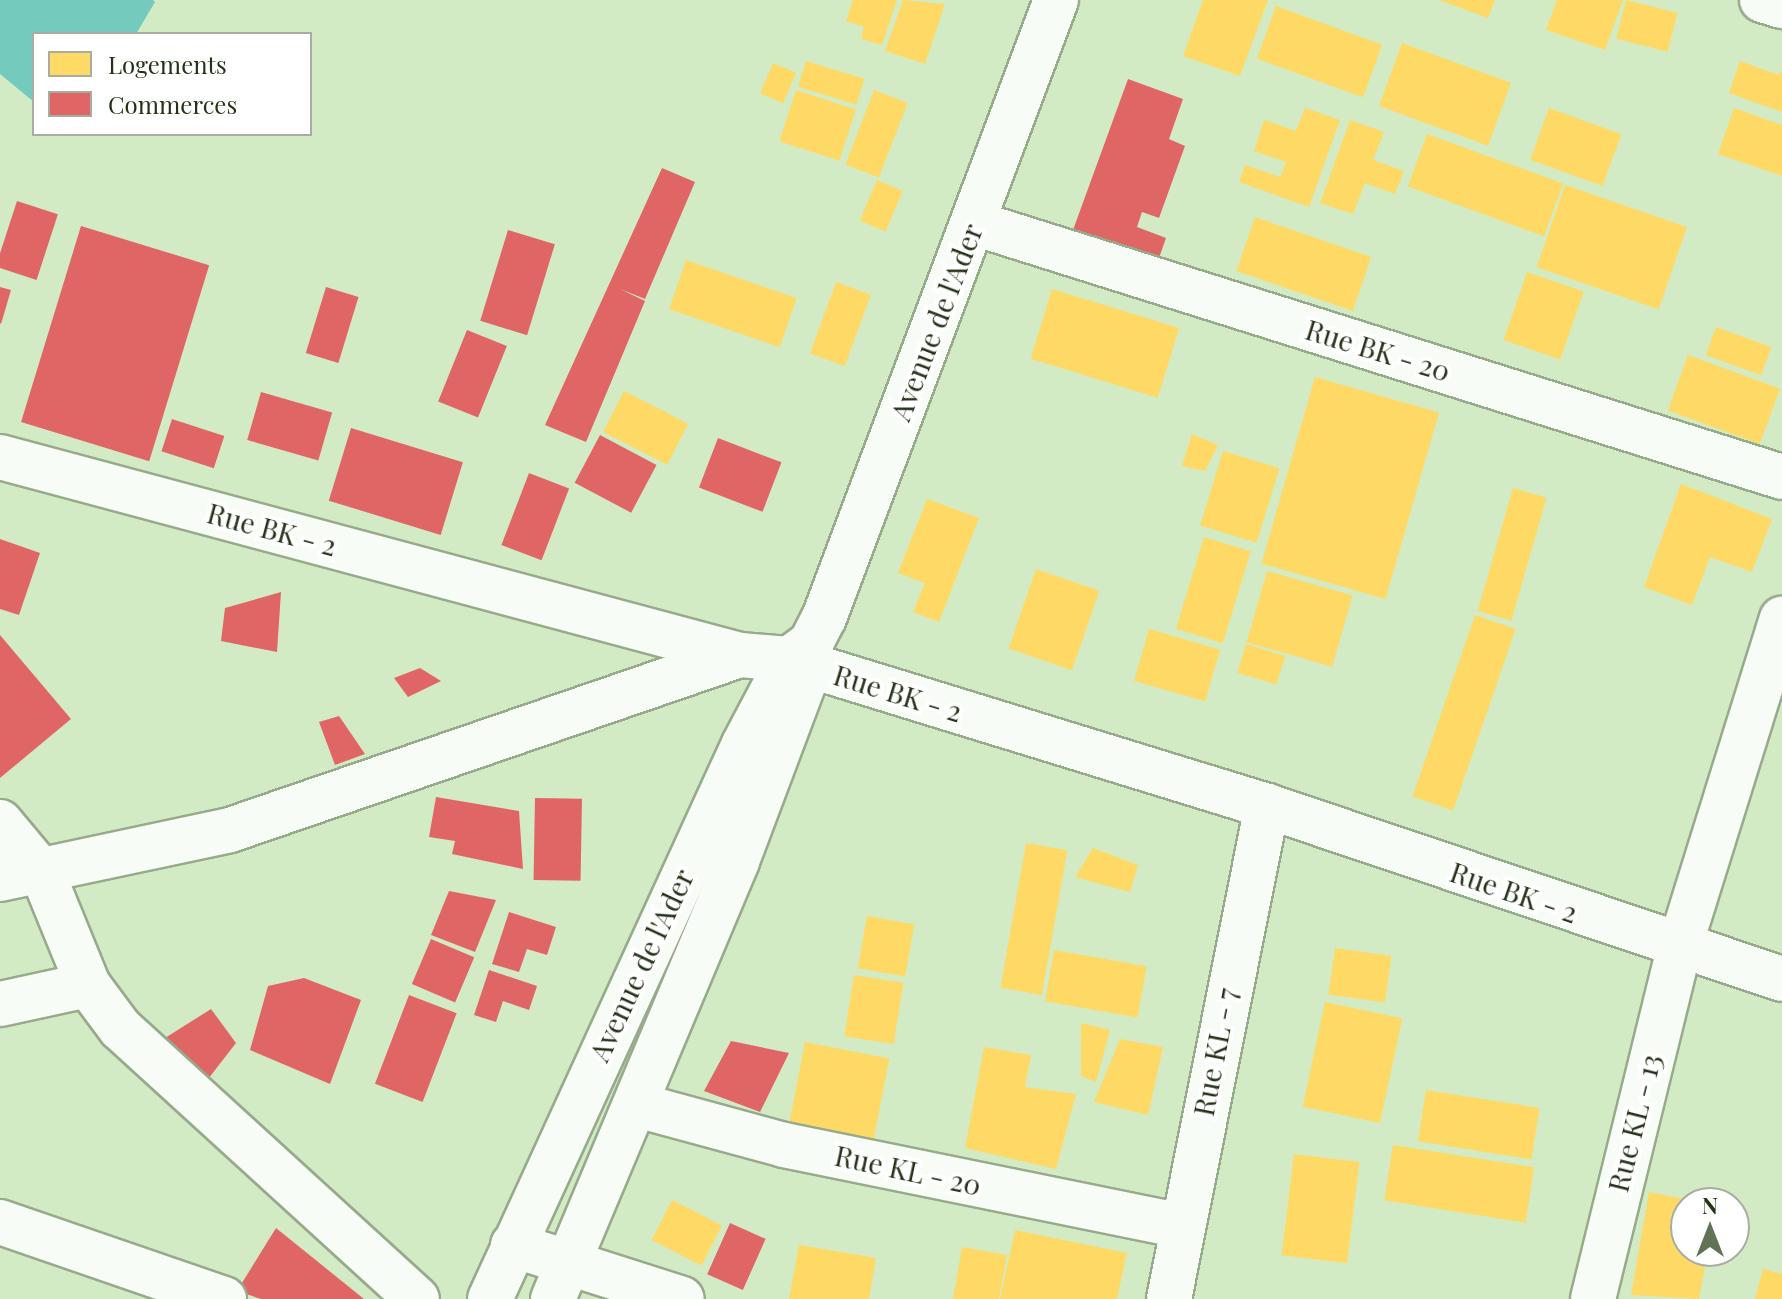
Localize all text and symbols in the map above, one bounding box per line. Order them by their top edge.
legend [32,32,312,136]
text: Logements [108,48,227,80]
text: Commerces [108,88,237,120]
street label: Avenue de l'Ader [883,218,989,426]
street label: Rue BK - 20 [1302,312,1454,388]
street label: Rue BK - 2 [204,496,340,562]
street label: Rue BK - 2 [830,658,966,728]
street label: Rue BK - 2 [1446,855,1582,929]
street label: Avenue de l'Ader [582,863,700,1067]
street label: Rue KL - 7 [1186,985,1244,1119]
street label: Rue KL - 13 [1601,1051,1667,1195]
street label: Rue KL - 20 [832,1138,984,1202]
north arrow [1670,1187,1750,1267]
text: N [1702,1190,1718,1220]

